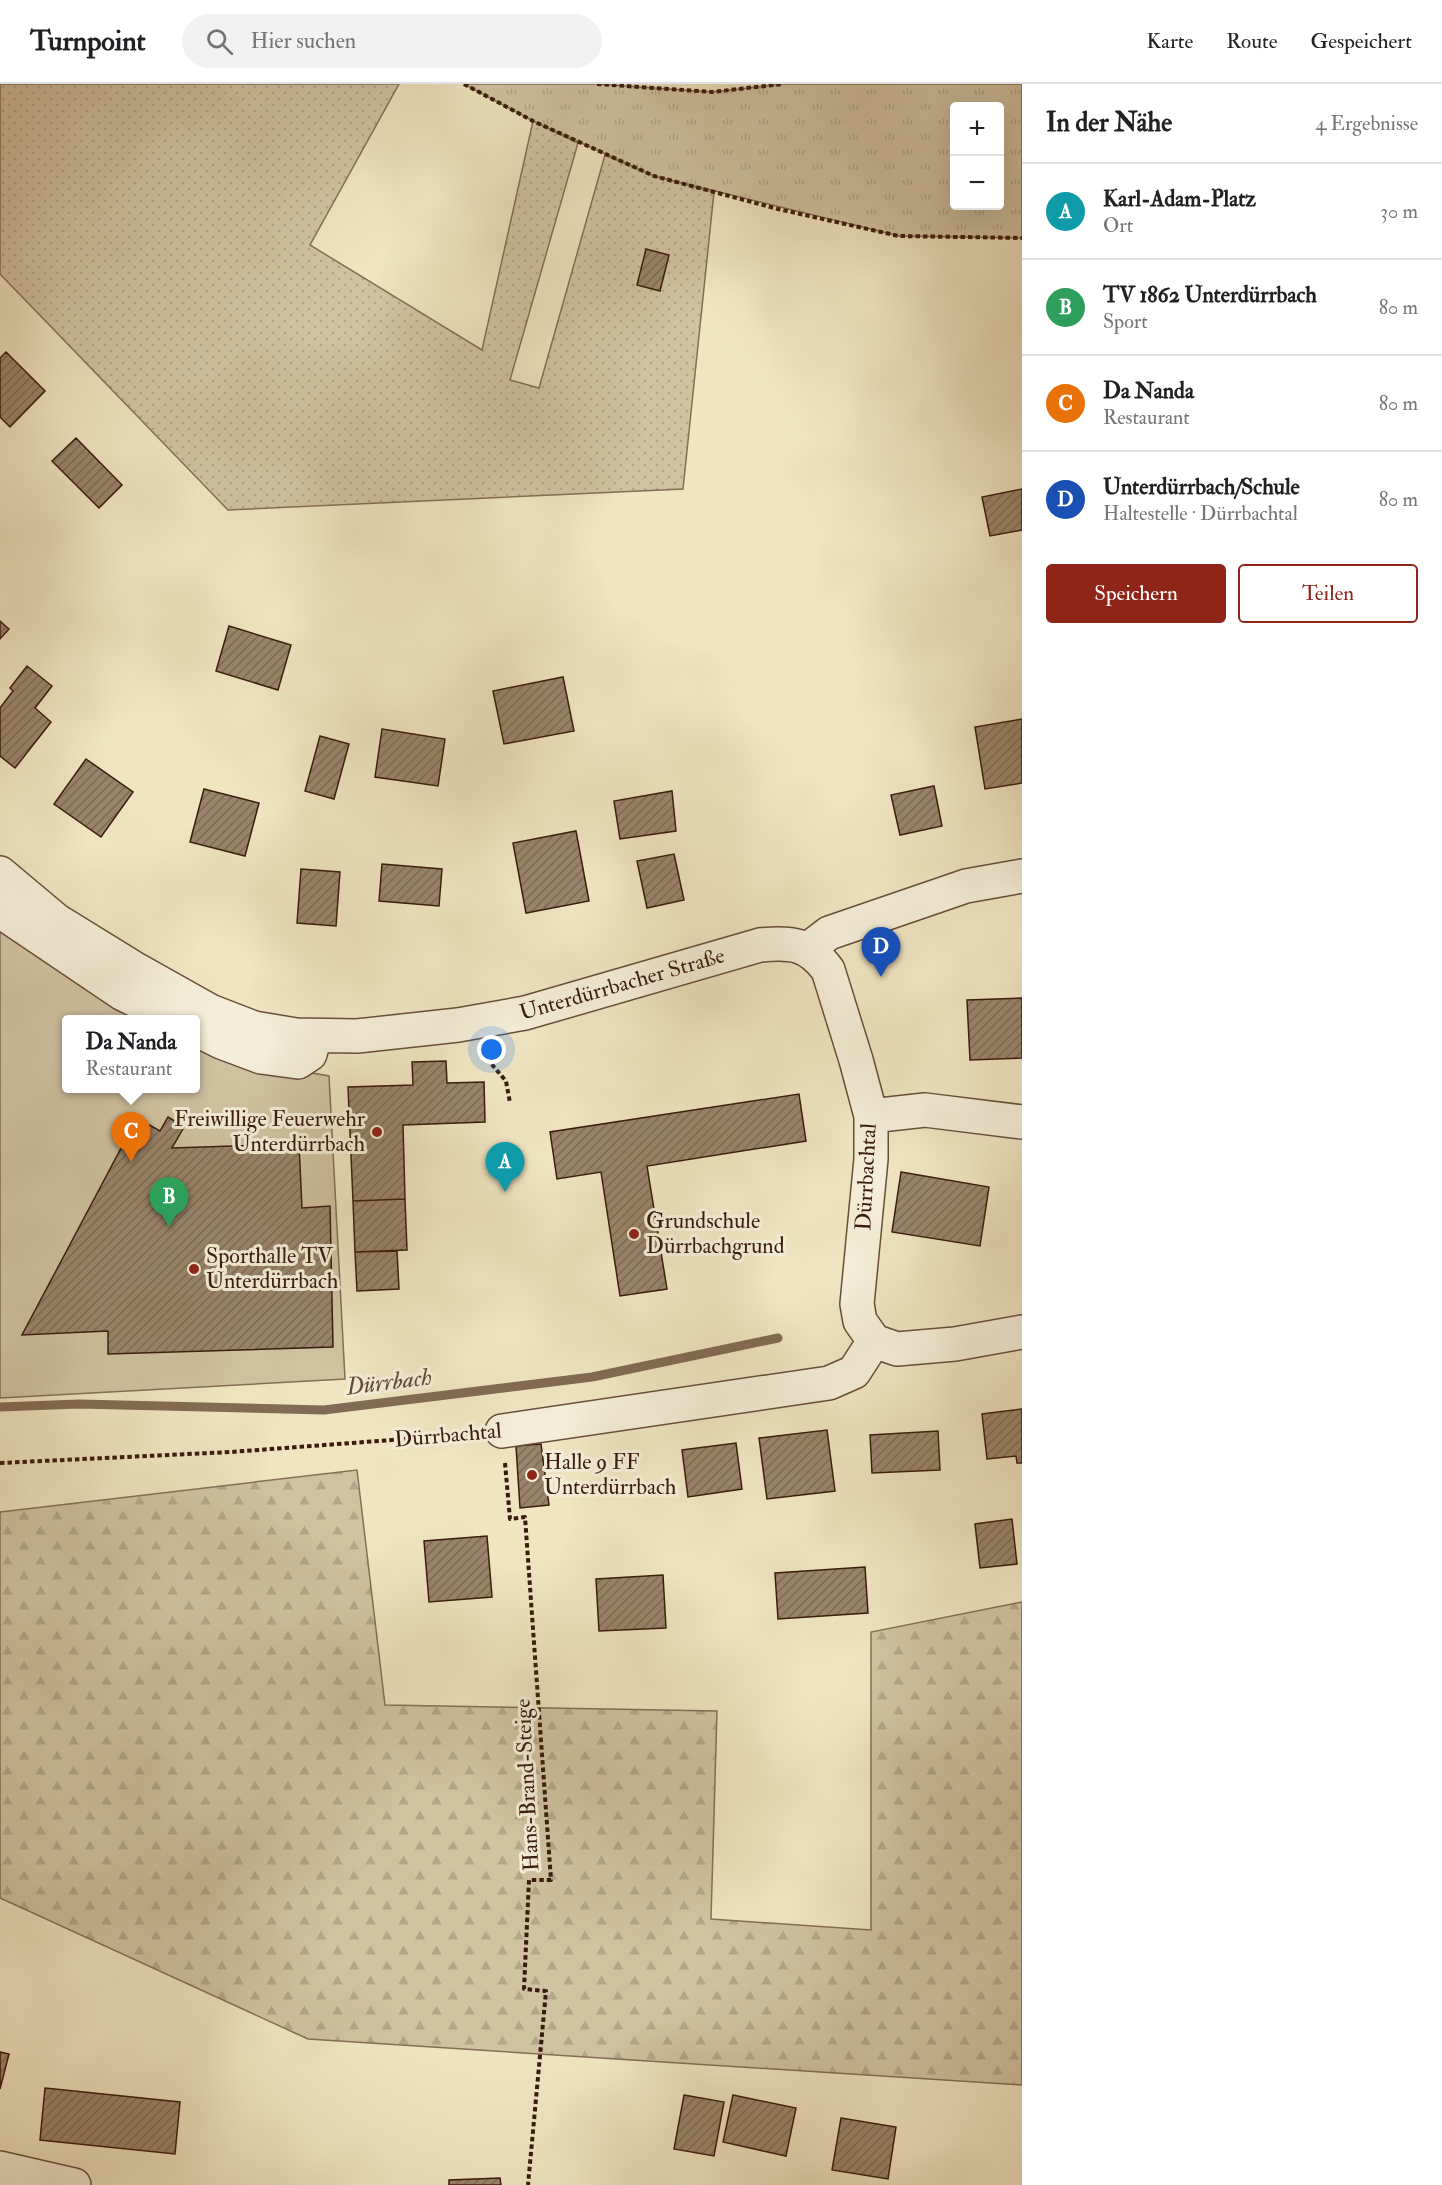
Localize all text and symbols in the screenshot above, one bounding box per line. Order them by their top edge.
search box [182,14,602,68]
text: Turnpoint [30,24,146,59]
icon: search [203,25,236,58]
text: Hier suchen [251,27,356,55]
text: Karte [1147,28,1193,55]
text: Route [1226,28,1278,55]
text: Gespeichert [1311,28,1412,55]
map controls [950,102,1004,210]
button: + [950,102,1004,156]
text: In der Nähe [1046,107,1172,139]
text: 4 Ergebnisse [1316,111,1418,136]
button: − [950,156,1004,210]
text: Karl-Adam-Platz [1103,185,1256,213]
text: A [1059,199,1072,224]
text: 30 m [1380,199,1418,224]
text: Ort [1103,213,1133,238]
text: TV 1862 Unterdürrbach [1103,281,1317,309]
text: B [1059,295,1072,320]
text: 80 m [1379,295,1418,320]
text: Sport [1103,309,1148,334]
text: Da Nanda [1103,377,1194,405]
text: C [1058,391,1073,416]
text: 80 m [1379,391,1418,416]
text: Restaurant [1103,405,1190,430]
text: Unterdürrbach/Schule [1103,473,1300,501]
text: D [1057,487,1074,512]
text: 80 m [1379,487,1418,512]
text: Haltestelle · Dürrbachtal [1103,501,1298,526]
button: Speichern [1046,564,1226,623]
button: Teilen [1238,564,1418,623]
pin: D [862,928,900,977]
street label: Unterdürrbacher Straße [516,941,728,1027]
popup [62,1015,200,1093]
text: Da Nanda [86,1028,176,1056]
your location [477,1035,506,1064]
text: Restaurant [86,1056,172,1081]
place label: Freiwillige Feuerwehr Unterdürrbach [174,1105,366,1158]
pin: C [112,1112,150,1162]
street label: Dürrbachtal [849,1122,883,1231]
marker: Freiwillige Feuerwehr Unterdürrbach [370,1125,384,1139]
pin: A [486,1142,524,1192]
pin: B [150,1178,188,1227]
place label: Grundschule Dürrbachgrund [646,1207,785,1260]
marker: Grundschule Dürrbachgrund [627,1227,641,1241]
place label: Sporthalle TV Unterdürrbach [206,1242,339,1295]
marker: Sporthalle TV Unterdürrbach [187,1262,201,1276]
water label: Dürrbach [343,1361,434,1403]
street label: Dürrbachtal [393,1416,503,1454]
place label: Halle 9 FF Unterdürrbach [544,1448,677,1501]
marker: Halle 9 FF Unterdürrbach [525,1468,539,1482]
street label: Hans-Brand-Steige [509,1698,545,1872]

